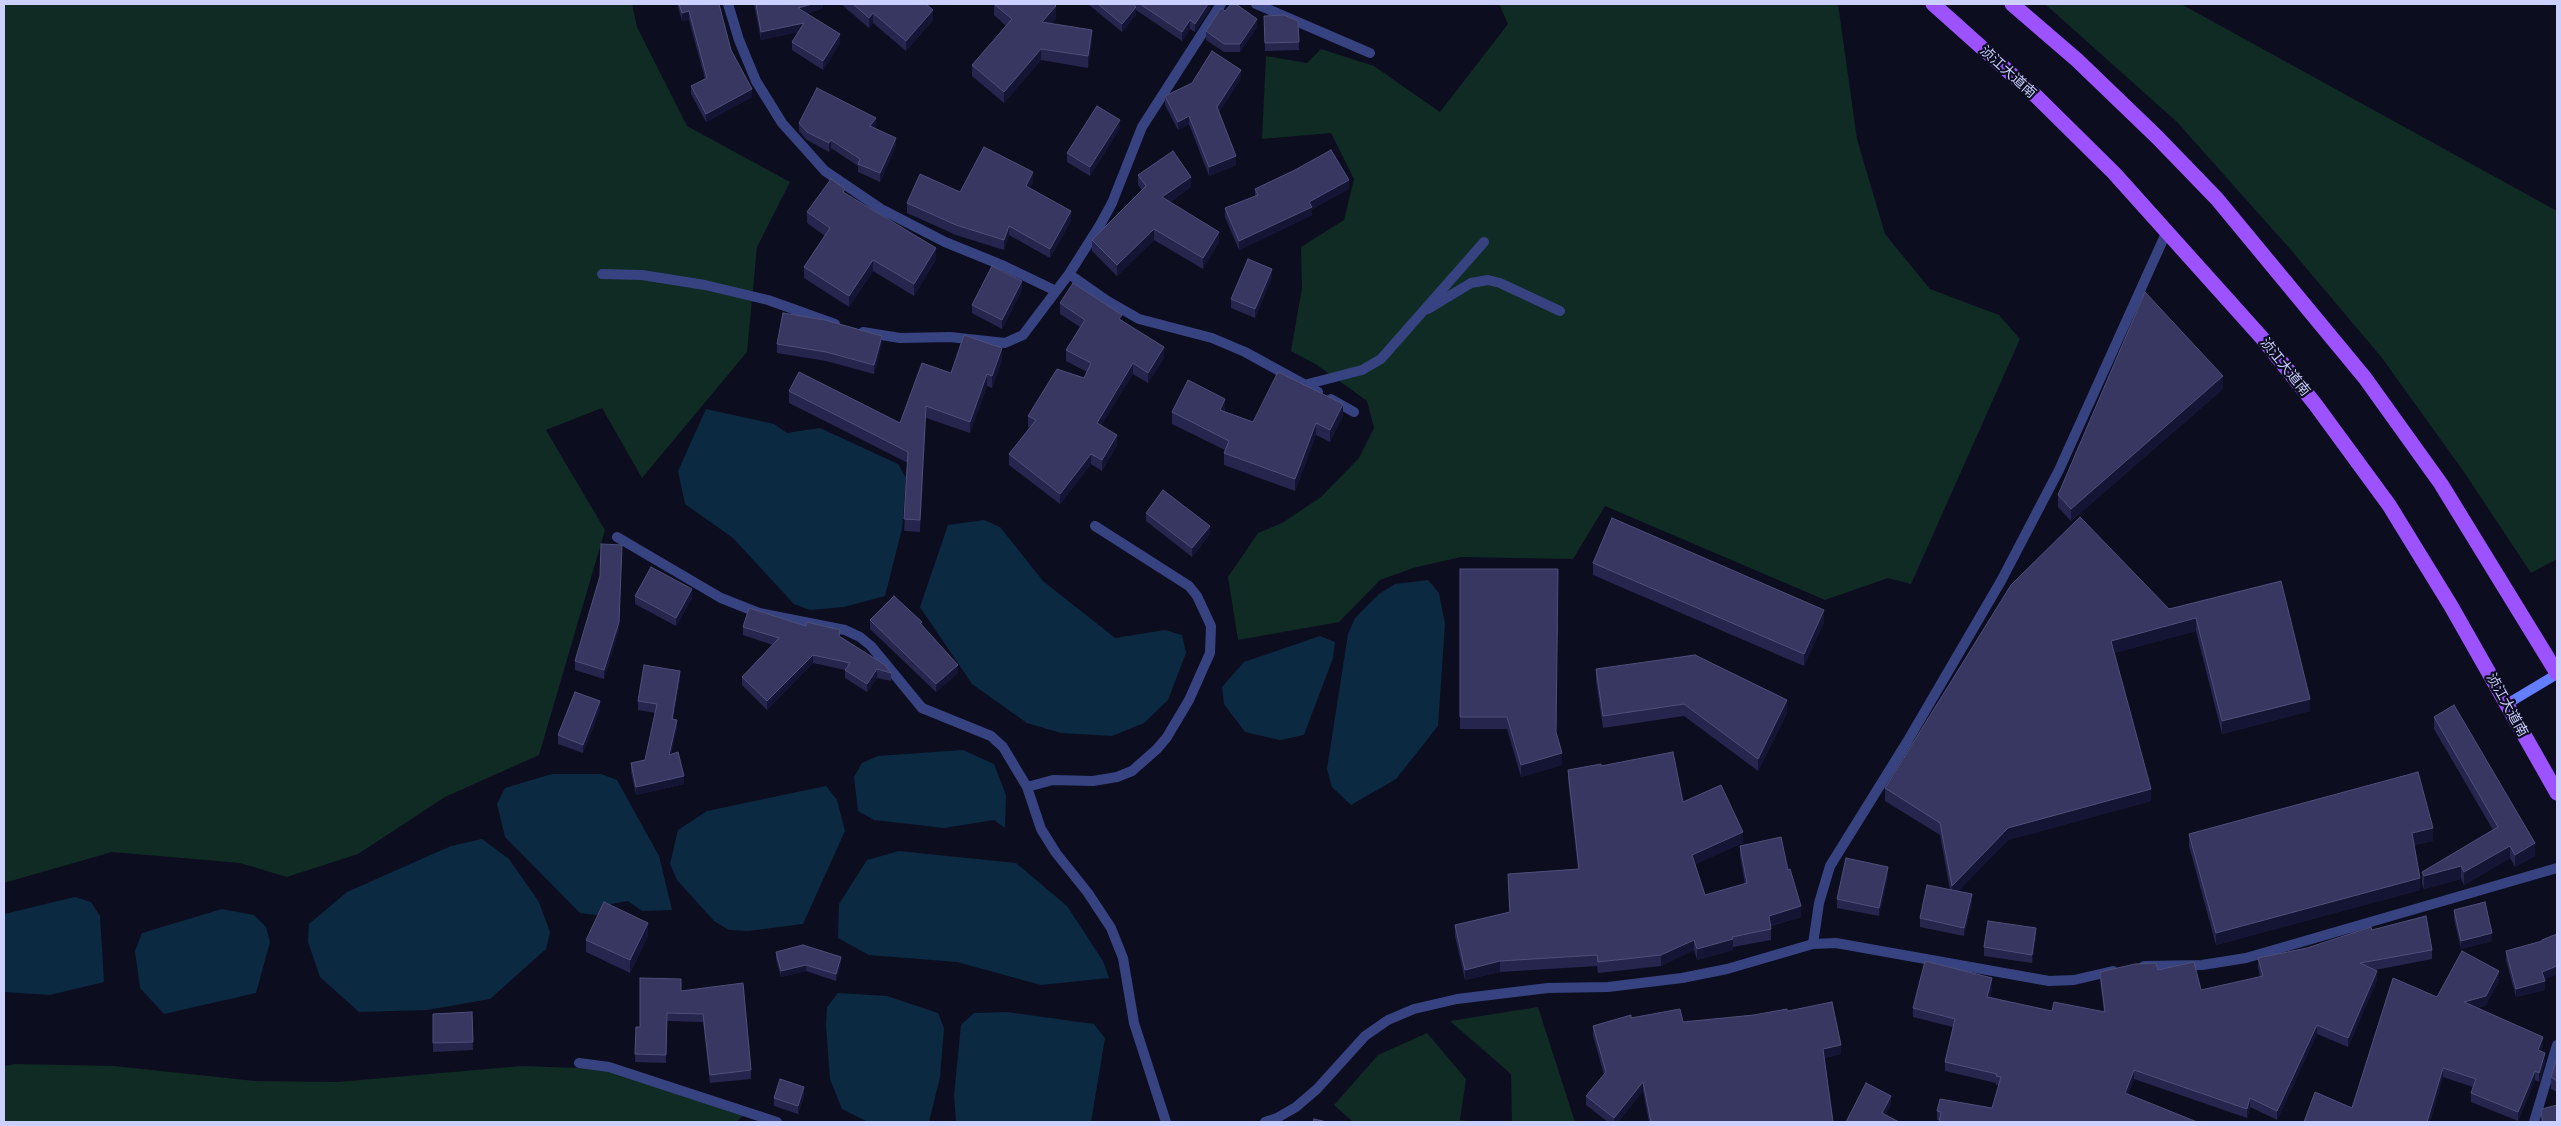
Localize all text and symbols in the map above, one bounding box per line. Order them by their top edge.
street label: 浈江大道南 [1976,42,2040,102]
street label: 浈江大道南 [2256,335,2314,399]
street label: 浈江大道南 [2483,670,2531,740]

